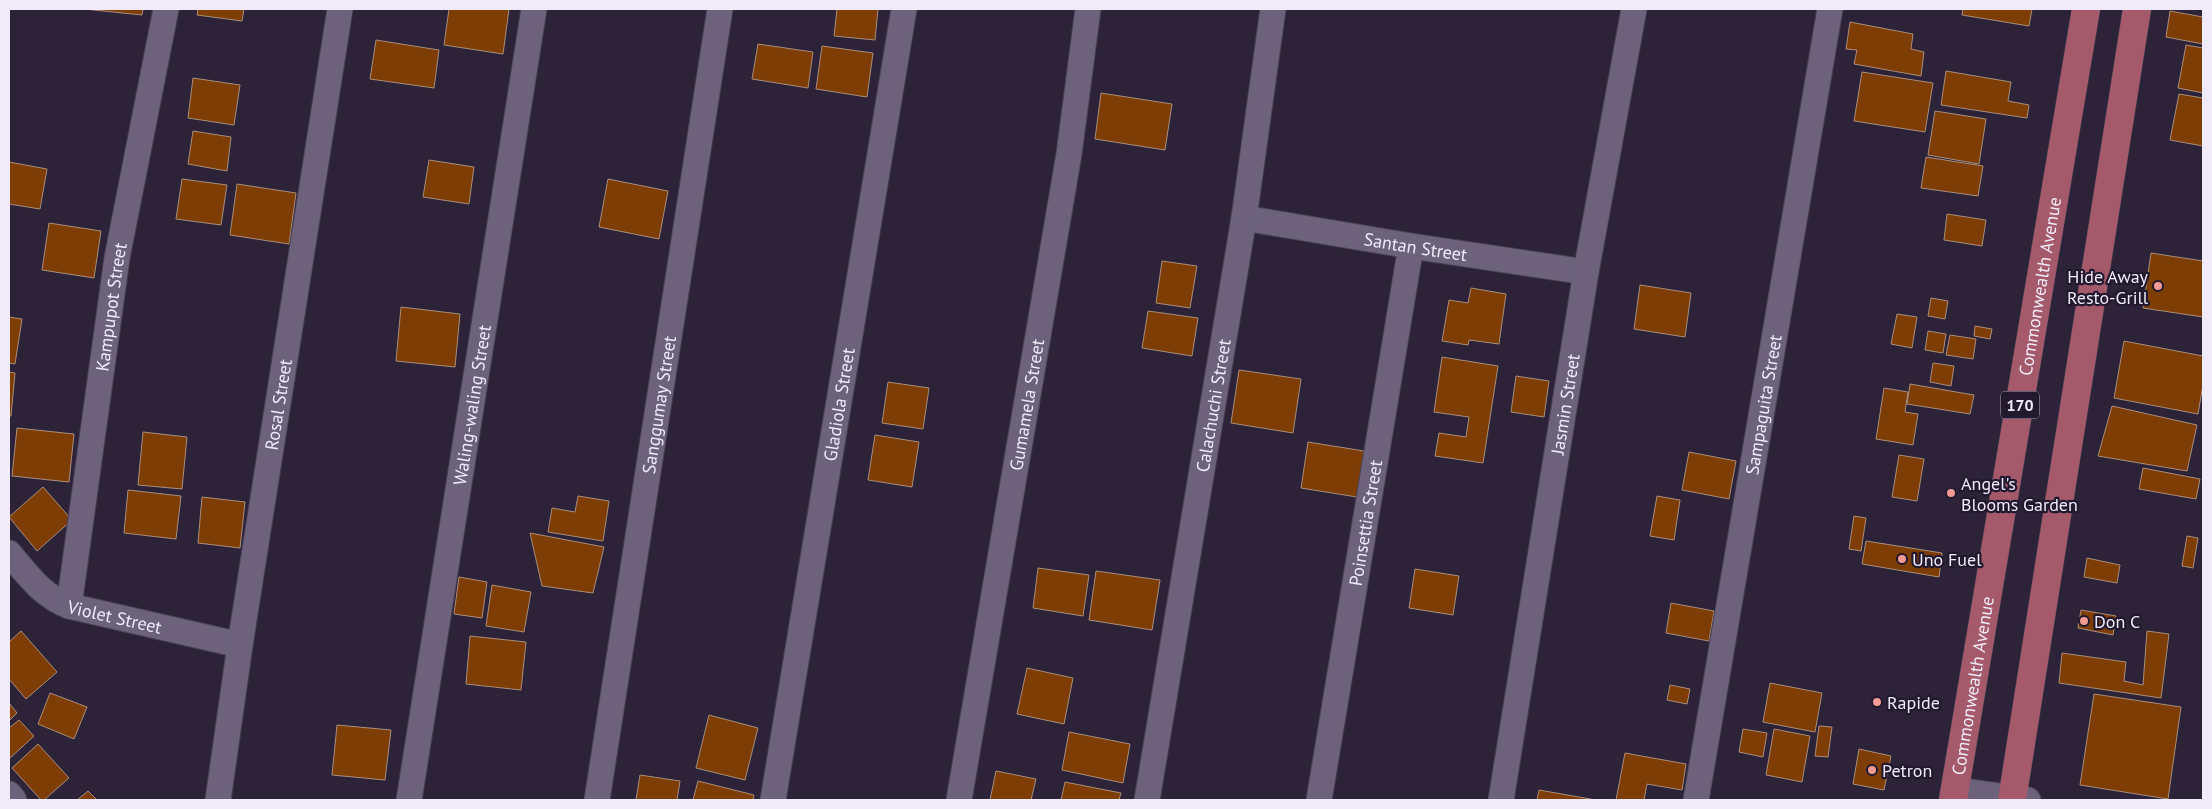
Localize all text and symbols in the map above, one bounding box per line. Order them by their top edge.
street label: Commonwealth Avenue [2013,195,2066,377]
street label: Santan Street [1362,227,1469,266]
street label: Kampupot Street [90,240,131,373]
place label: Hide Away Resto-Grill [2067,265,2149,309]
marker: Hide Away Resto-Grill [2152,280,2164,292]
street label: Waling-waling Street [447,323,495,487]
street label: Sampaguita Street [1740,333,1786,477]
street label: Sanggumay Street [636,334,681,475]
street label: Gumamela Street [1004,337,1049,472]
street label: Calachuchi Street [1190,337,1235,474]
street label: Gladiola Street [818,346,859,463]
street label: Jasmin Street [1545,352,1584,457]
street label: Rosal Street [259,357,296,452]
road number: 170 [2001,392,2039,418]
street label: Poinsettia Street [1343,458,1387,587]
place label: Angel's Blooms Garden [1961,472,2078,516]
marker: Angel's Blooms Garden [1945,487,1957,499]
place label: Uno Fuel [1912,548,1982,571]
marker: Uno Fuel [1896,553,1908,565]
street label: Violet Street [64,594,164,638]
street label: Commonwealth Avenue [1946,594,1999,777]
place label: Don C [2094,610,2140,633]
marker: Don C [2078,615,2090,627]
place label: Rapide [1887,691,1940,714]
marker: Rapide [1871,696,1883,708]
place label: Petron [1882,759,1932,782]
marker: Petron [1866,764,1878,776]

